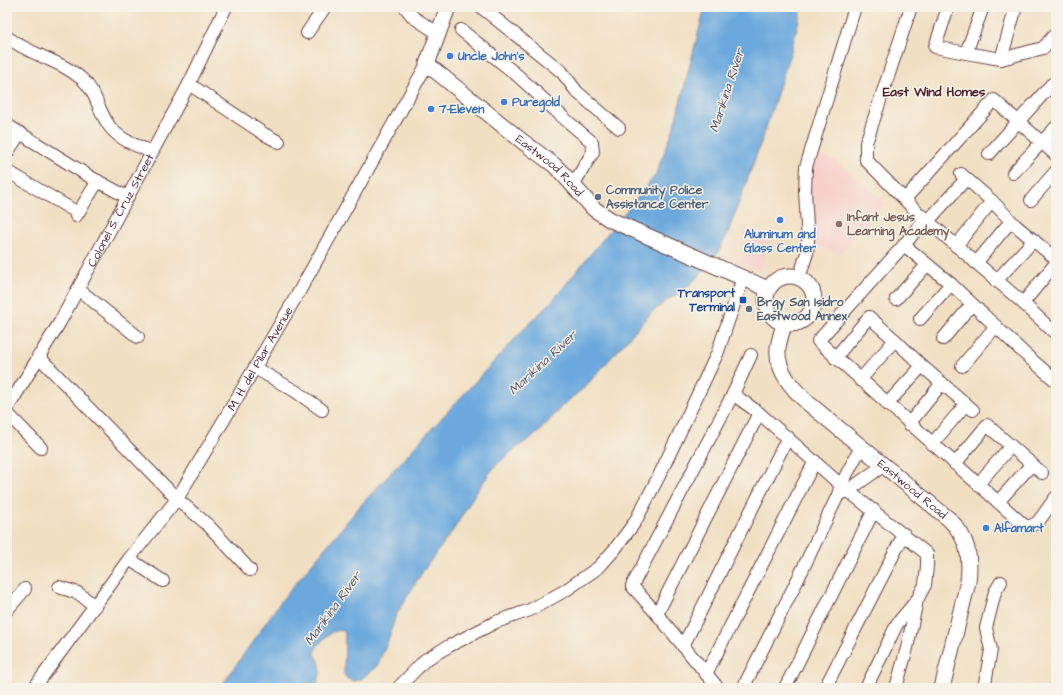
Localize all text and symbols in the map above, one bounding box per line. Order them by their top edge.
water label: Marikina River [705,44,750,134]
place label: Uncle John's [457,48,525,65]
marker: Uncle John's [445,51,455,61]
district label: East Wind Homes [883,83,986,101]
place label: Puregold [512,94,561,113]
marker: Puregold [499,97,509,107]
place label: 7-Eleven [438,101,484,118]
marker: 7-Eleven [426,104,436,114]
street label: Eastwood Road [512,131,587,200]
street label: Colonel S. Cruz Street [83,151,159,270]
place label: Community Police Assistance Center [606,182,709,213]
marker: Community Police Assistance Center [593,192,603,202]
place label: Infant Jesus Learning Academy [847,209,950,242]
marker: Aluminum and Glass Center [775,215,785,225]
marker: Infant Jesus Learning Academy [834,219,844,229]
place label: Aluminum and Glass Center [744,226,817,257]
place label: Transport Terminal [677,285,735,316]
place label: Brgy San Isidro Eastwood Annex [757,294,847,325]
marker: Transport Terminal [738,295,748,305]
street label: M. H. del Pilar Avenue [223,304,298,414]
marker: Brgy San Isidro Eastwood Annex [744,304,754,314]
water label: Marikina River [505,325,582,399]
street label: Eastwood Road [874,456,951,523]
place label: Alfamart [994,520,1044,537]
marker: Alfamart [981,523,991,533]
water label: Marikina River [300,567,367,649]

